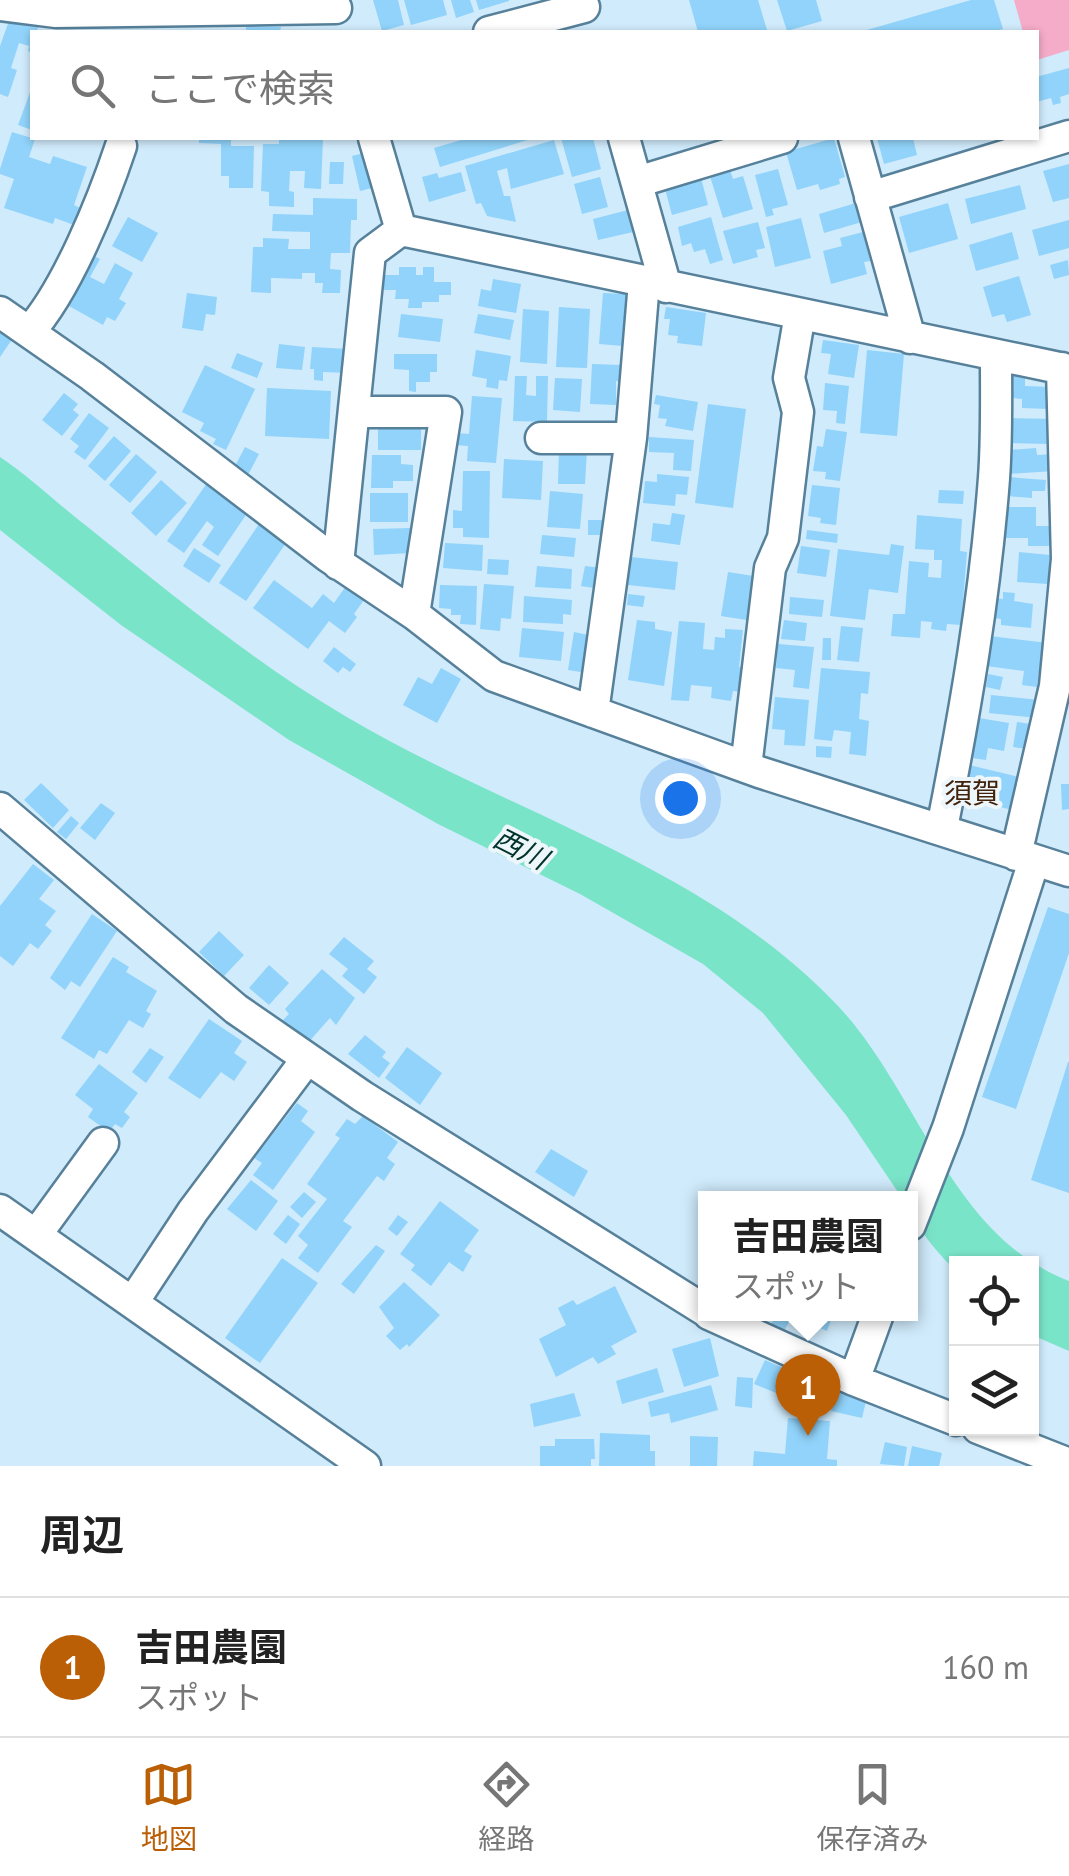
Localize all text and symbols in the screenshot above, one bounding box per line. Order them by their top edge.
search box [30,30,1039,140]
icon: search [65,58,120,113]
text: ここで検索 [145,63,335,112]
your location [655,773,706,824]
district label: 須賀 [944,774,1000,811]
water label: 西川 [488,819,557,879]
popup [698,1191,918,1321]
text: 吉田農園 [732,1211,884,1260]
map controls [949,1256,1039,1436]
button: locate [949,1256,1039,1346]
text: スポット [732,1265,860,1307]
button: layers [949,1346,1039,1436]
pin: 1 [776,1354,840,1436]
text: 周辺 [40,1507,124,1562]
text: 吉田農園 [135,1622,287,1671]
text: 1 [63,1646,82,1688]
text: 160 m [942,1646,1029,1688]
text: スポット [135,1676,263,1718]
tab: 地図 [141,1757,197,1857]
tab: 経路 [478,1757,534,1857]
tab: 保存済み [816,1757,928,1857]

